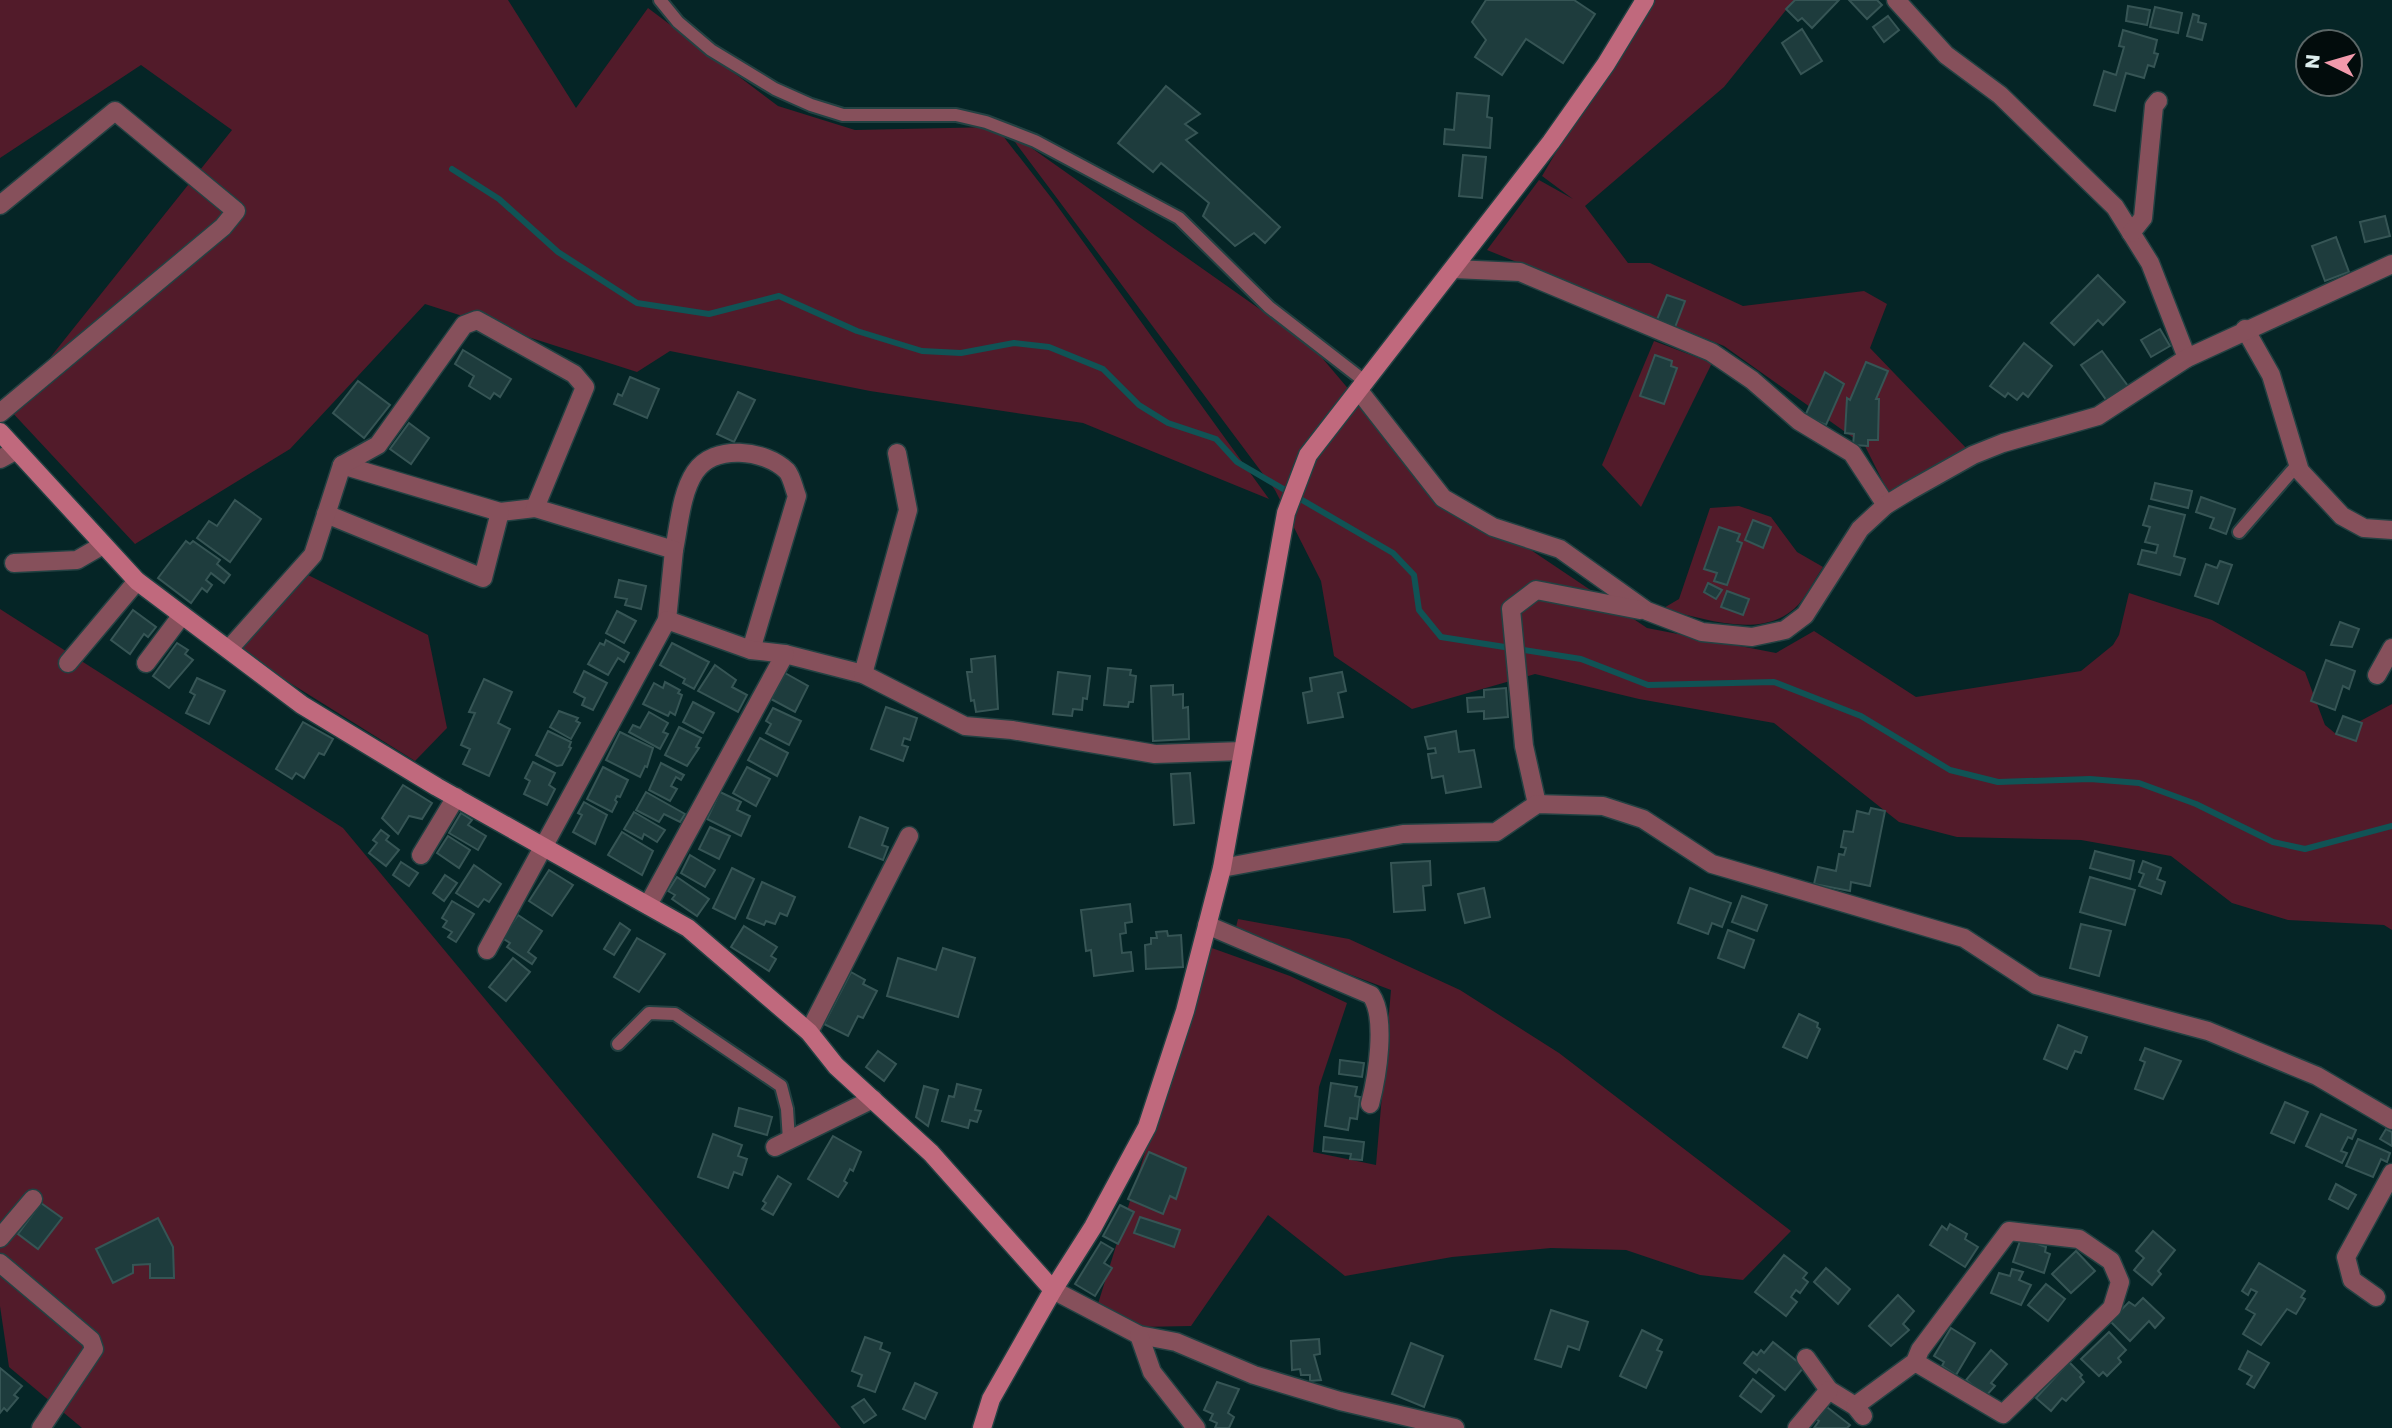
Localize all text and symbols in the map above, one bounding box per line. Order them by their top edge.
north arrow [2294,28,2364,98]
text: N [2298,53,2327,70]

